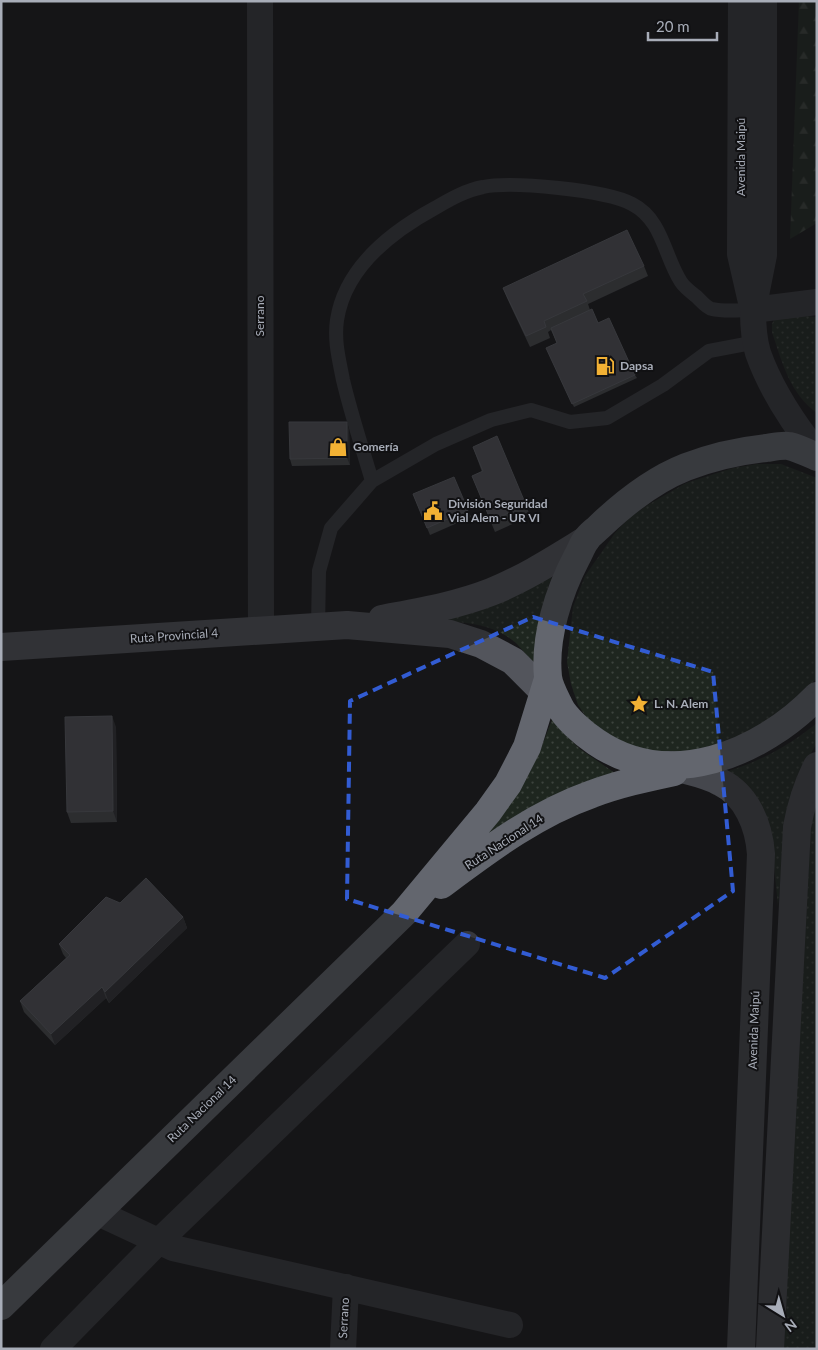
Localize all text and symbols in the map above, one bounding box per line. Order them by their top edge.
scale bar [648,10,717,42]
text: 20 m [656,17,690,35]
street label: Avenida Maipú [733,118,748,196]
street label: Serrano [252,295,267,336]
fuel station icon: Dapsa [594,355,616,377]
place label: Dapsa [620,358,653,373]
shop icon: Gomería [327,436,349,458]
place label: Gomería [353,439,399,454]
place label: División Seguridad Vial Alem - UR VI [447,496,548,525]
public building icon: División Seguridad Vial Alem - UR VI [422,500,444,522]
street label: Ruta Provincial 4 [129,625,219,646]
place icon: L. N. Alem [628,693,650,715]
place label: L. N. Alem [654,696,708,711]
street label: Ruta Nacional 14 [462,811,546,872]
street label: Avenida Maipú [745,990,762,1070]
street label: Ruta Nacional 14 [164,1072,239,1145]
north arrow [758,1290,808,1340]
street label: Serrano [335,1297,352,1339]
text: N [782,1316,801,1336]

